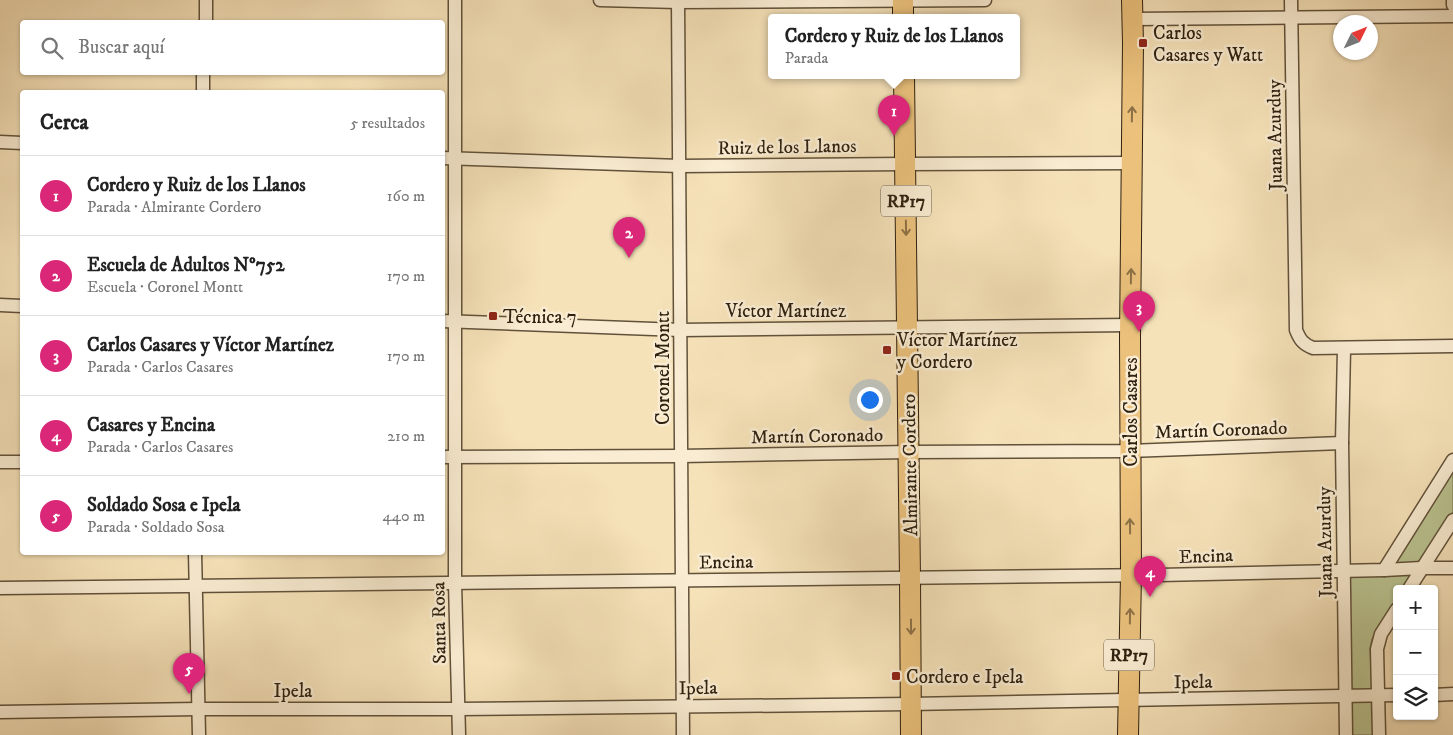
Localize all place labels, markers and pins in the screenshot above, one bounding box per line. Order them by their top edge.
place label: Carlos Casares y Watt [1153,22,1263,67]
marker: Carlos Casares y Watt [1137,37,1149,49]
pin: 1 [878,95,910,136]
pin: 2 [613,217,645,258]
pin: 3 [1123,291,1155,332]
place label: Técnica 7 [503,306,577,329]
marker: Técnica 7 [487,310,499,322]
place label: Víctor Martínez y Cordero [896,329,1017,374]
marker: Víctor Martínez y Cordero [881,344,893,356]
pin: 4 [1134,556,1166,597]
pin: 5 [173,653,205,694]
place label: Cordero e Ipela [906,666,1023,689]
marker: Cordero e Ipela [890,670,902,682]

